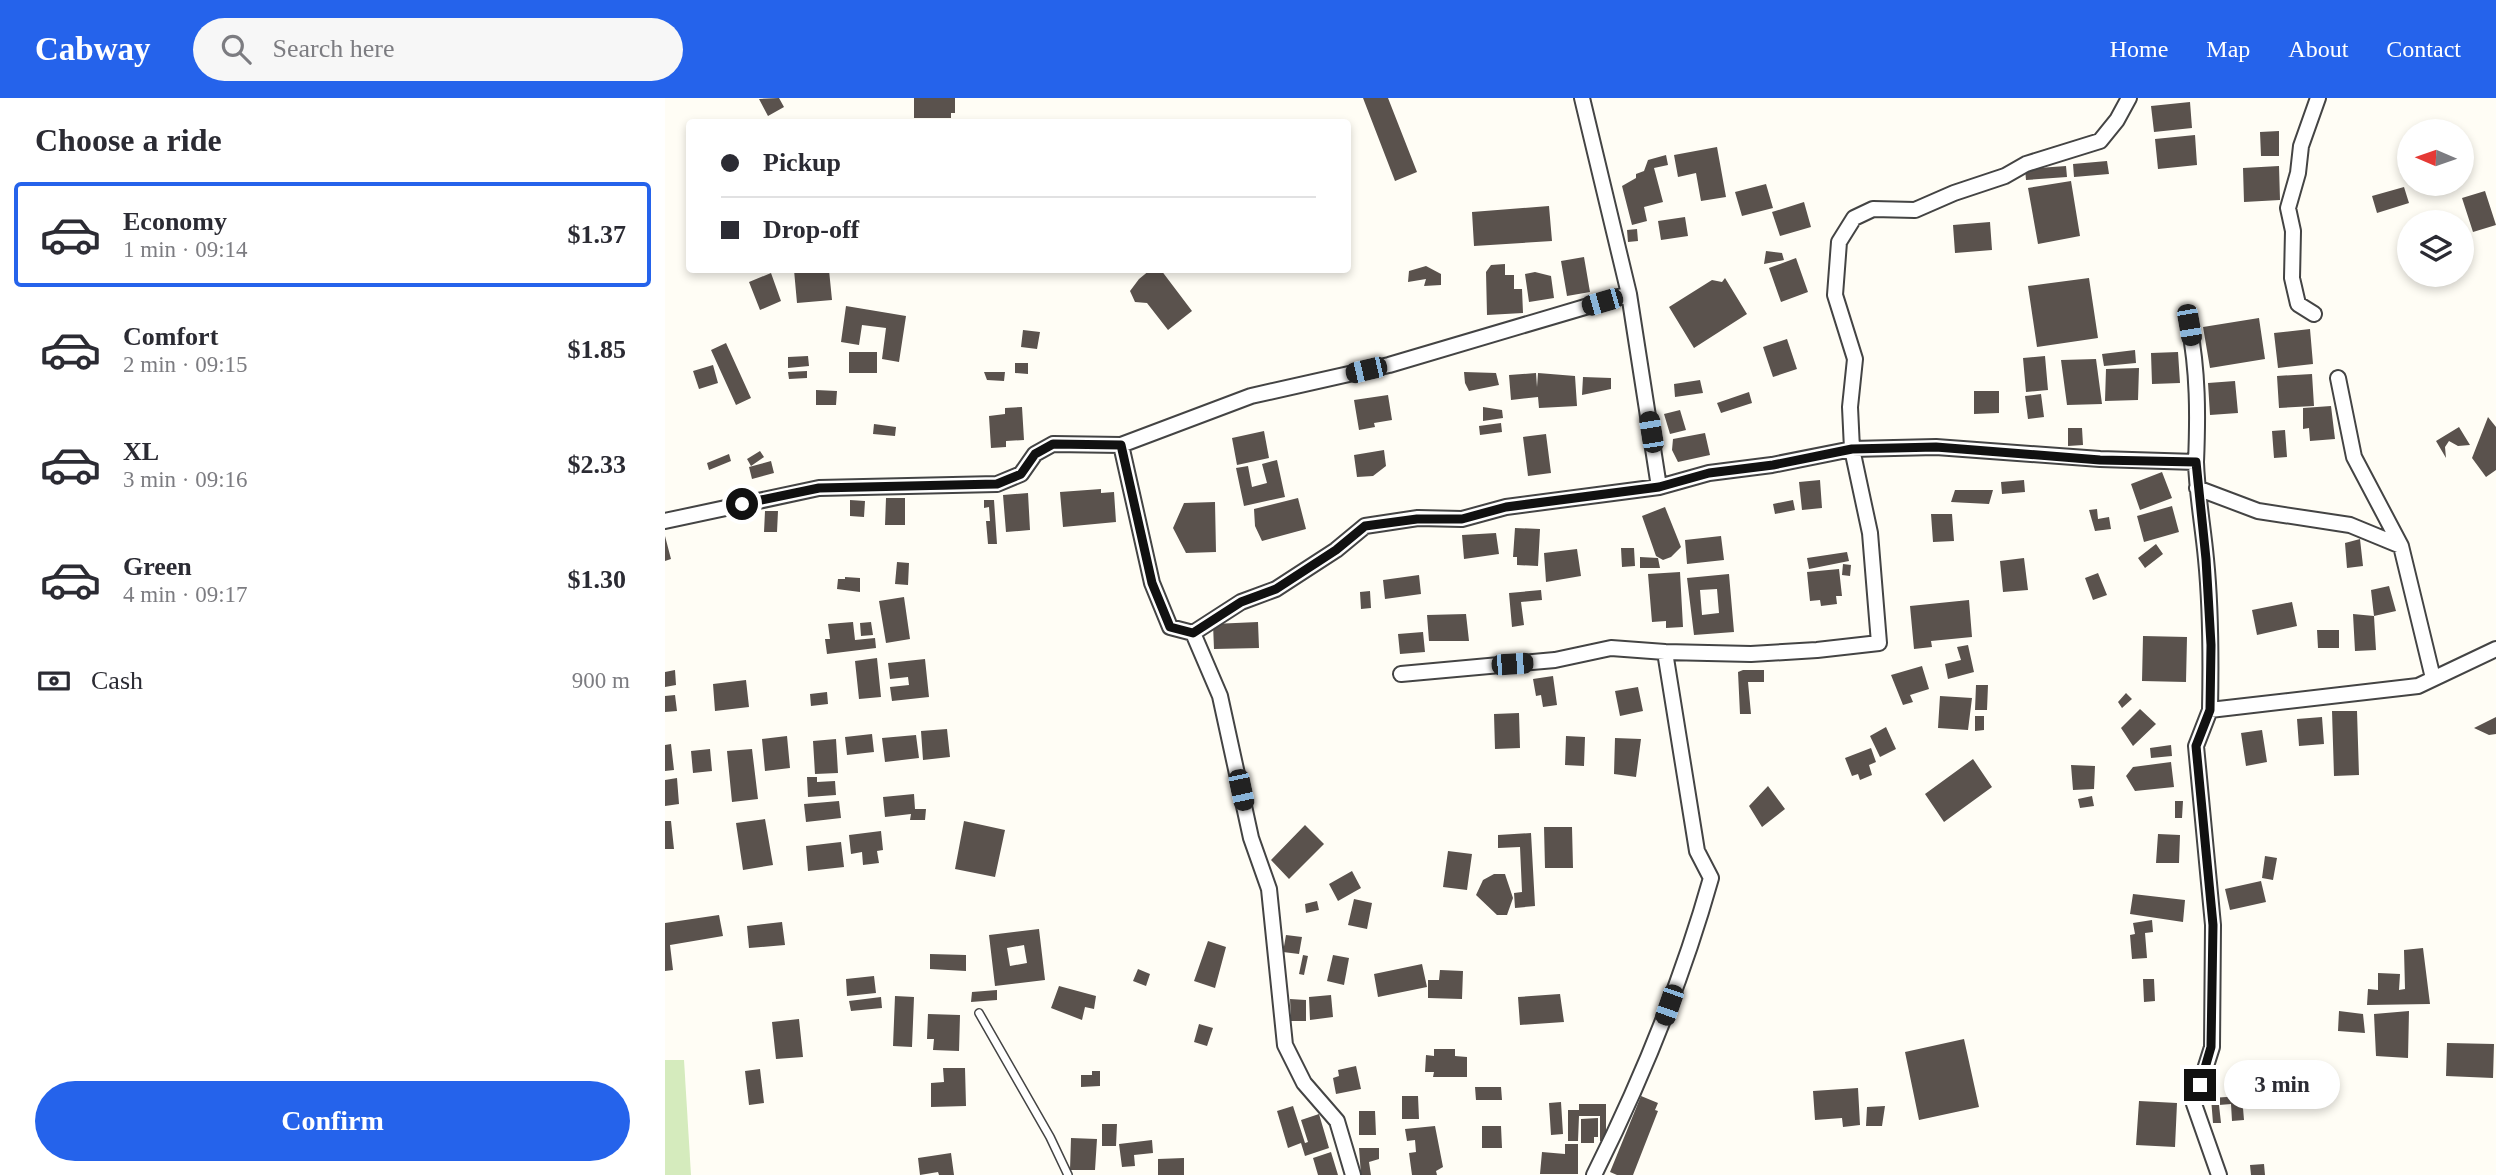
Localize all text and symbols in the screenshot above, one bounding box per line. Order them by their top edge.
search box [193,18,683,81]
icon: search [217,30,255,68]
text: Cabway [35,31,151,67]
text: Search here [273,34,395,63]
text: Home [2110,36,2168,62]
text: Map [2206,36,2250,62]
text: About [2288,36,2348,62]
text: Contact [2386,36,2461,62]
north arrow [2397,119,2475,196]
map controls [2397,119,2474,287]
text: Choose a ride [35,122,222,158]
text: Pickup [763,148,841,177]
icon: car [39,203,102,266]
text: Economy [123,207,227,236]
button: layers [2397,210,2474,287]
text: Drop-off [763,215,859,244]
text: $1.37 [568,220,626,249]
text: 1 min · 09:14 [123,237,248,262]
car [1579,286,1626,318]
car [2176,302,2203,348]
icon: car [39,318,102,381]
text: Comfort [123,322,218,351]
text: $1.85 [568,335,626,364]
text: 2 min · 09:15 [123,352,248,377]
car [1344,355,1389,385]
car [1638,410,1665,454]
icon: car [39,433,102,496]
text: XL [123,437,159,466]
text: $2.33 [568,450,626,479]
text: 3 min · 09:16 [123,467,248,492]
route start [726,488,758,520]
icon: car [39,548,102,611]
text: Green [123,552,192,581]
text: $1.30 [568,565,626,594]
text: 4 min · 09:17 [123,582,248,607]
car [1491,652,1534,676]
icon: cash [35,662,73,700]
text: Cash [91,666,143,695]
text: 900 m [572,668,630,693]
car [1227,767,1256,813]
car [1653,982,1686,1028]
callout: 3 min [2225,1060,2340,1110]
route end [2184,1069,2216,1101]
text: 3 min [2254,1072,2310,1097]
button: Confirm [35,1081,630,1161]

